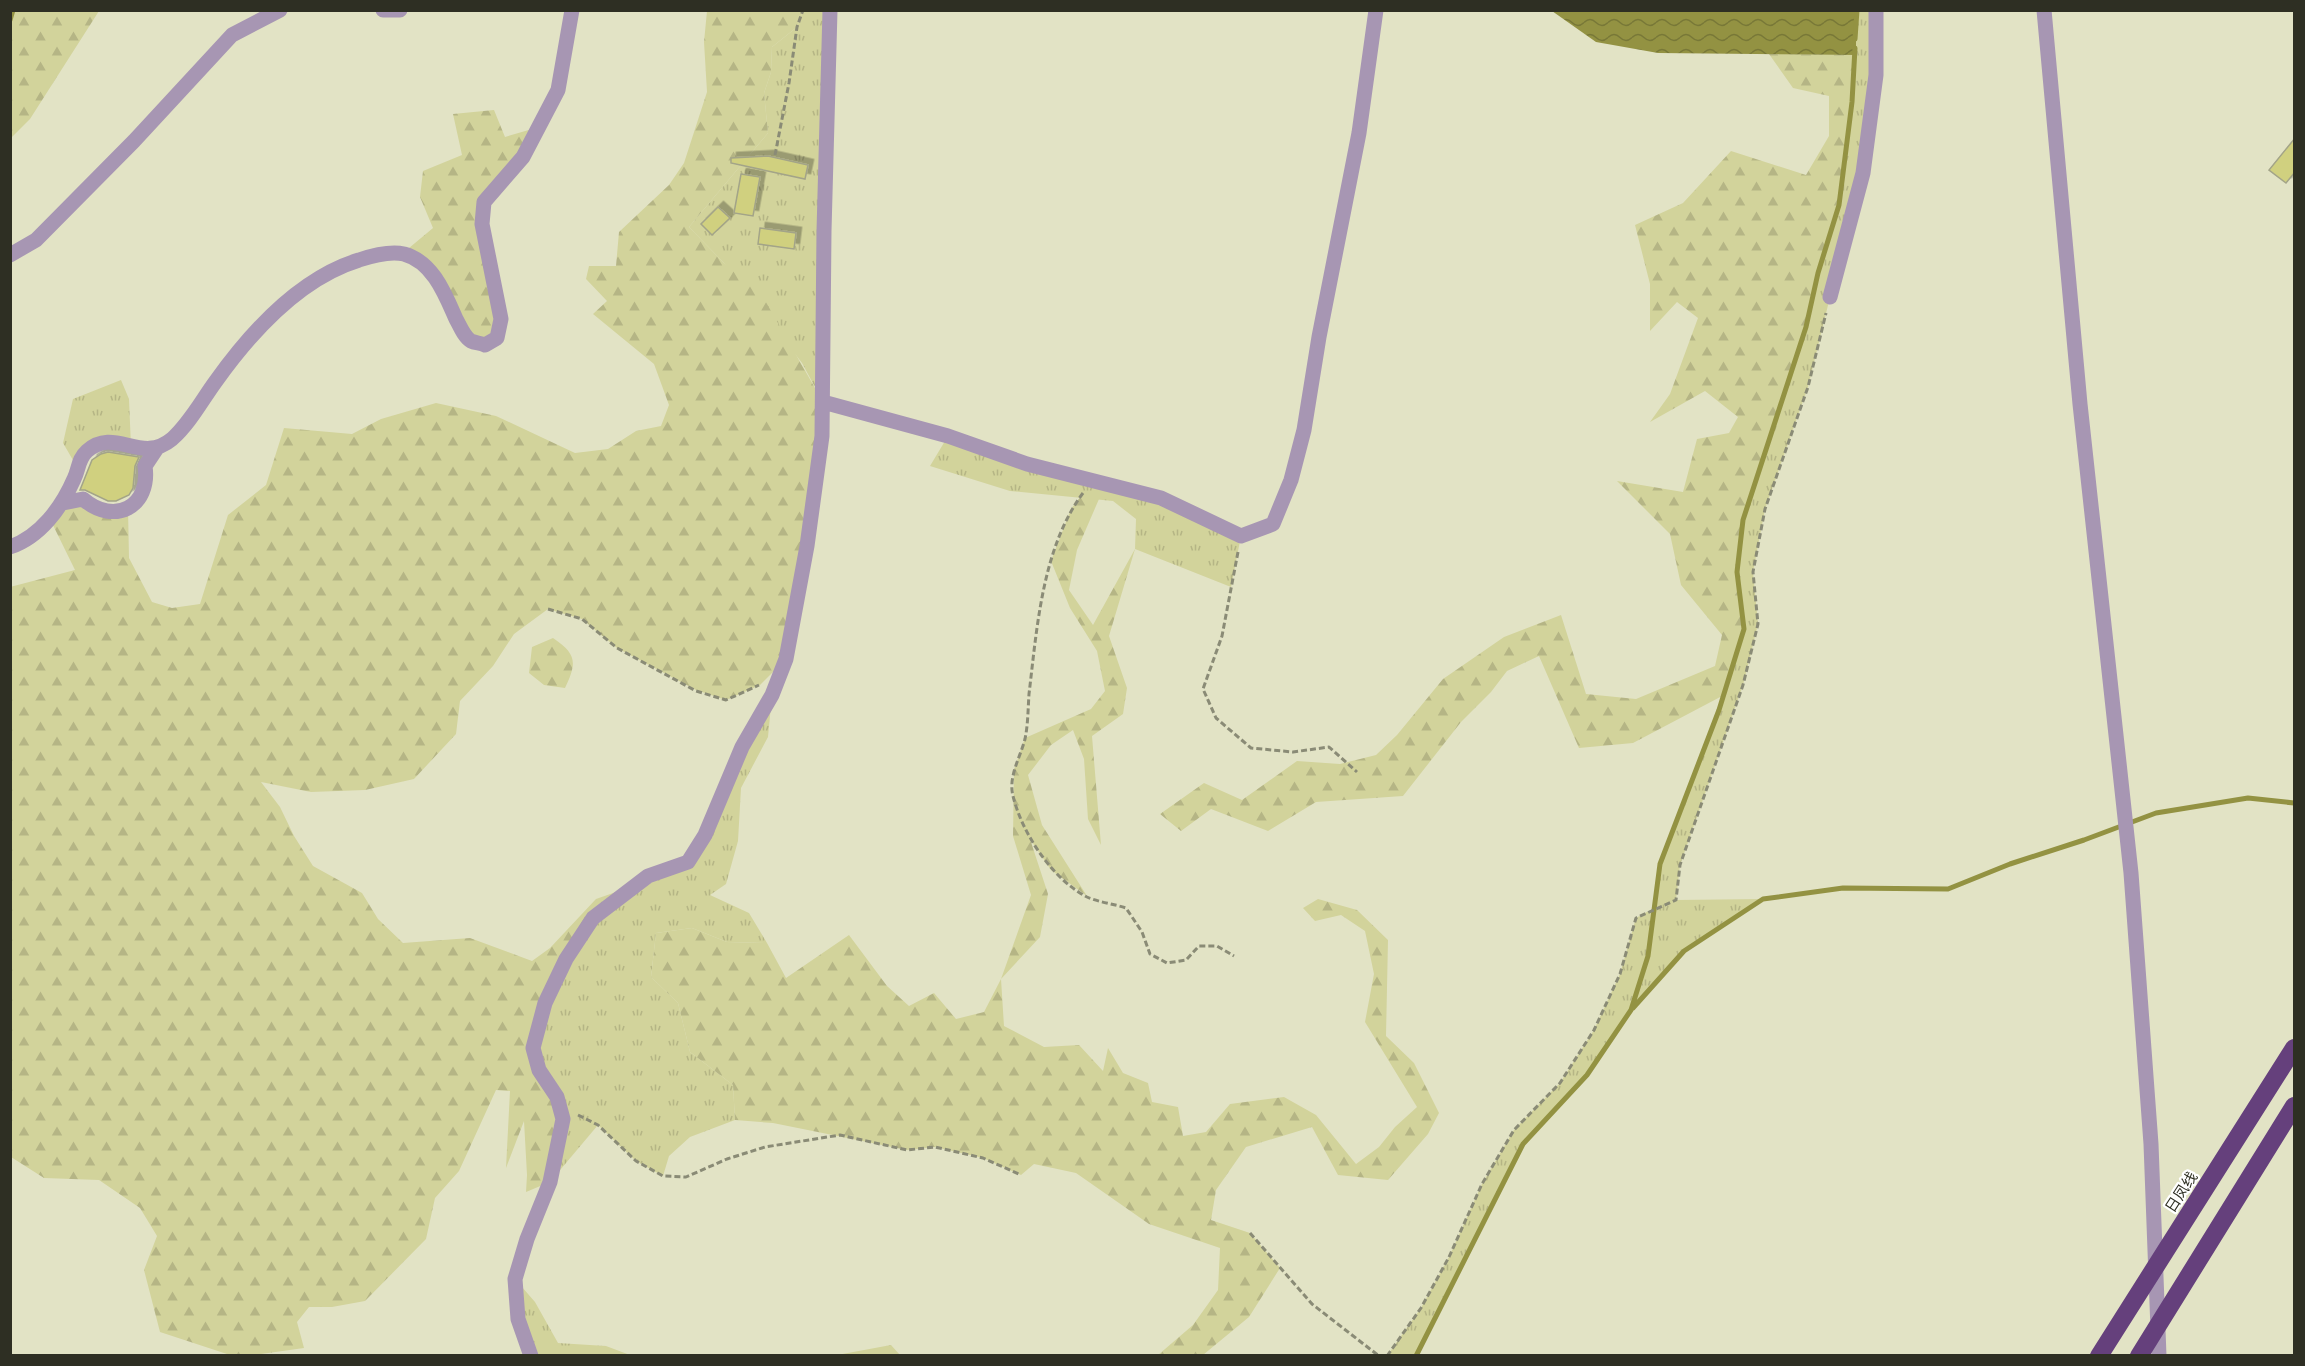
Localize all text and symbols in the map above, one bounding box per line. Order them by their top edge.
street label: 日凤线 [2161,1168,2201,1216]

